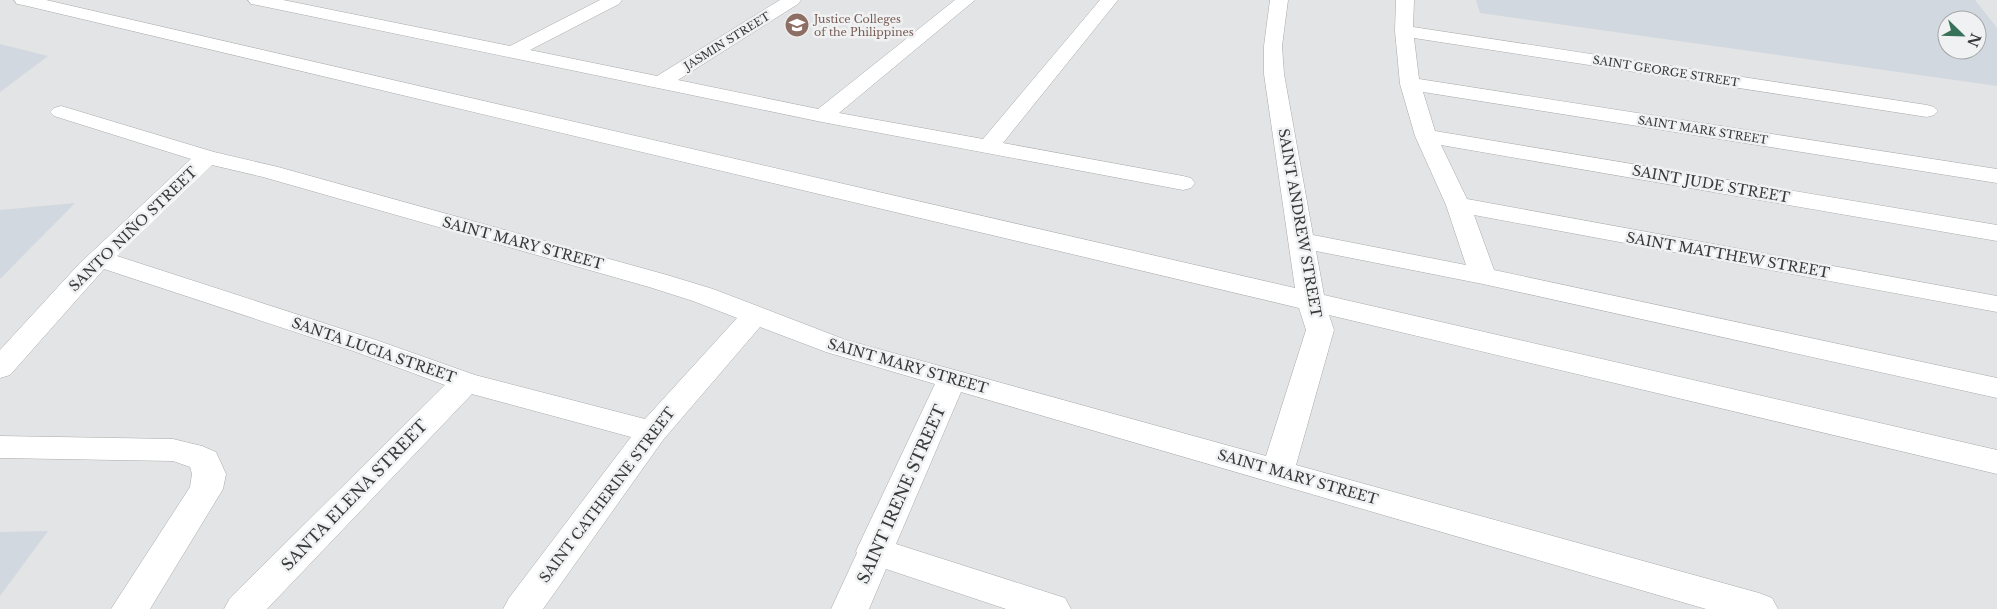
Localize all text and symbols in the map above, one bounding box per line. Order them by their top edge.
street label: JASMIN STREET [680,9,773,74]
north arrow [1937,10,1987,60]
school or university icon: Justice Colleges of the Philippines [784,12,810,38]
place label: Justice Colleges of the Philippines [812,12,914,39]
text: N [1963,31,1985,50]
street label: SAINT GEORGE STREET [1592,53,1740,90]
street label: SAINT MARK STREET [1637,113,1769,147]
street label: SAINT ANDREW STREET [1274,127,1326,319]
street label: SAINT JUDE STREET [1631,161,1791,207]
street label: SANTO NIÑO STREET [65,163,201,295]
street label: SAINT MARY STREET [440,213,606,273]
street label: SAINT MATTHEW STREET [1625,228,1831,282]
street label: SANTA LUCIA STREET [289,313,459,387]
street label: SAINT MARY STREET [826,334,990,398]
street label: SAINT IRENE STREET [852,401,950,587]
street label: SAINT CATHERINE STREET [535,404,679,586]
street label: SANTA ELENA STREET [277,415,431,575]
street label: SAINT MARY STREET [1216,445,1380,509]

